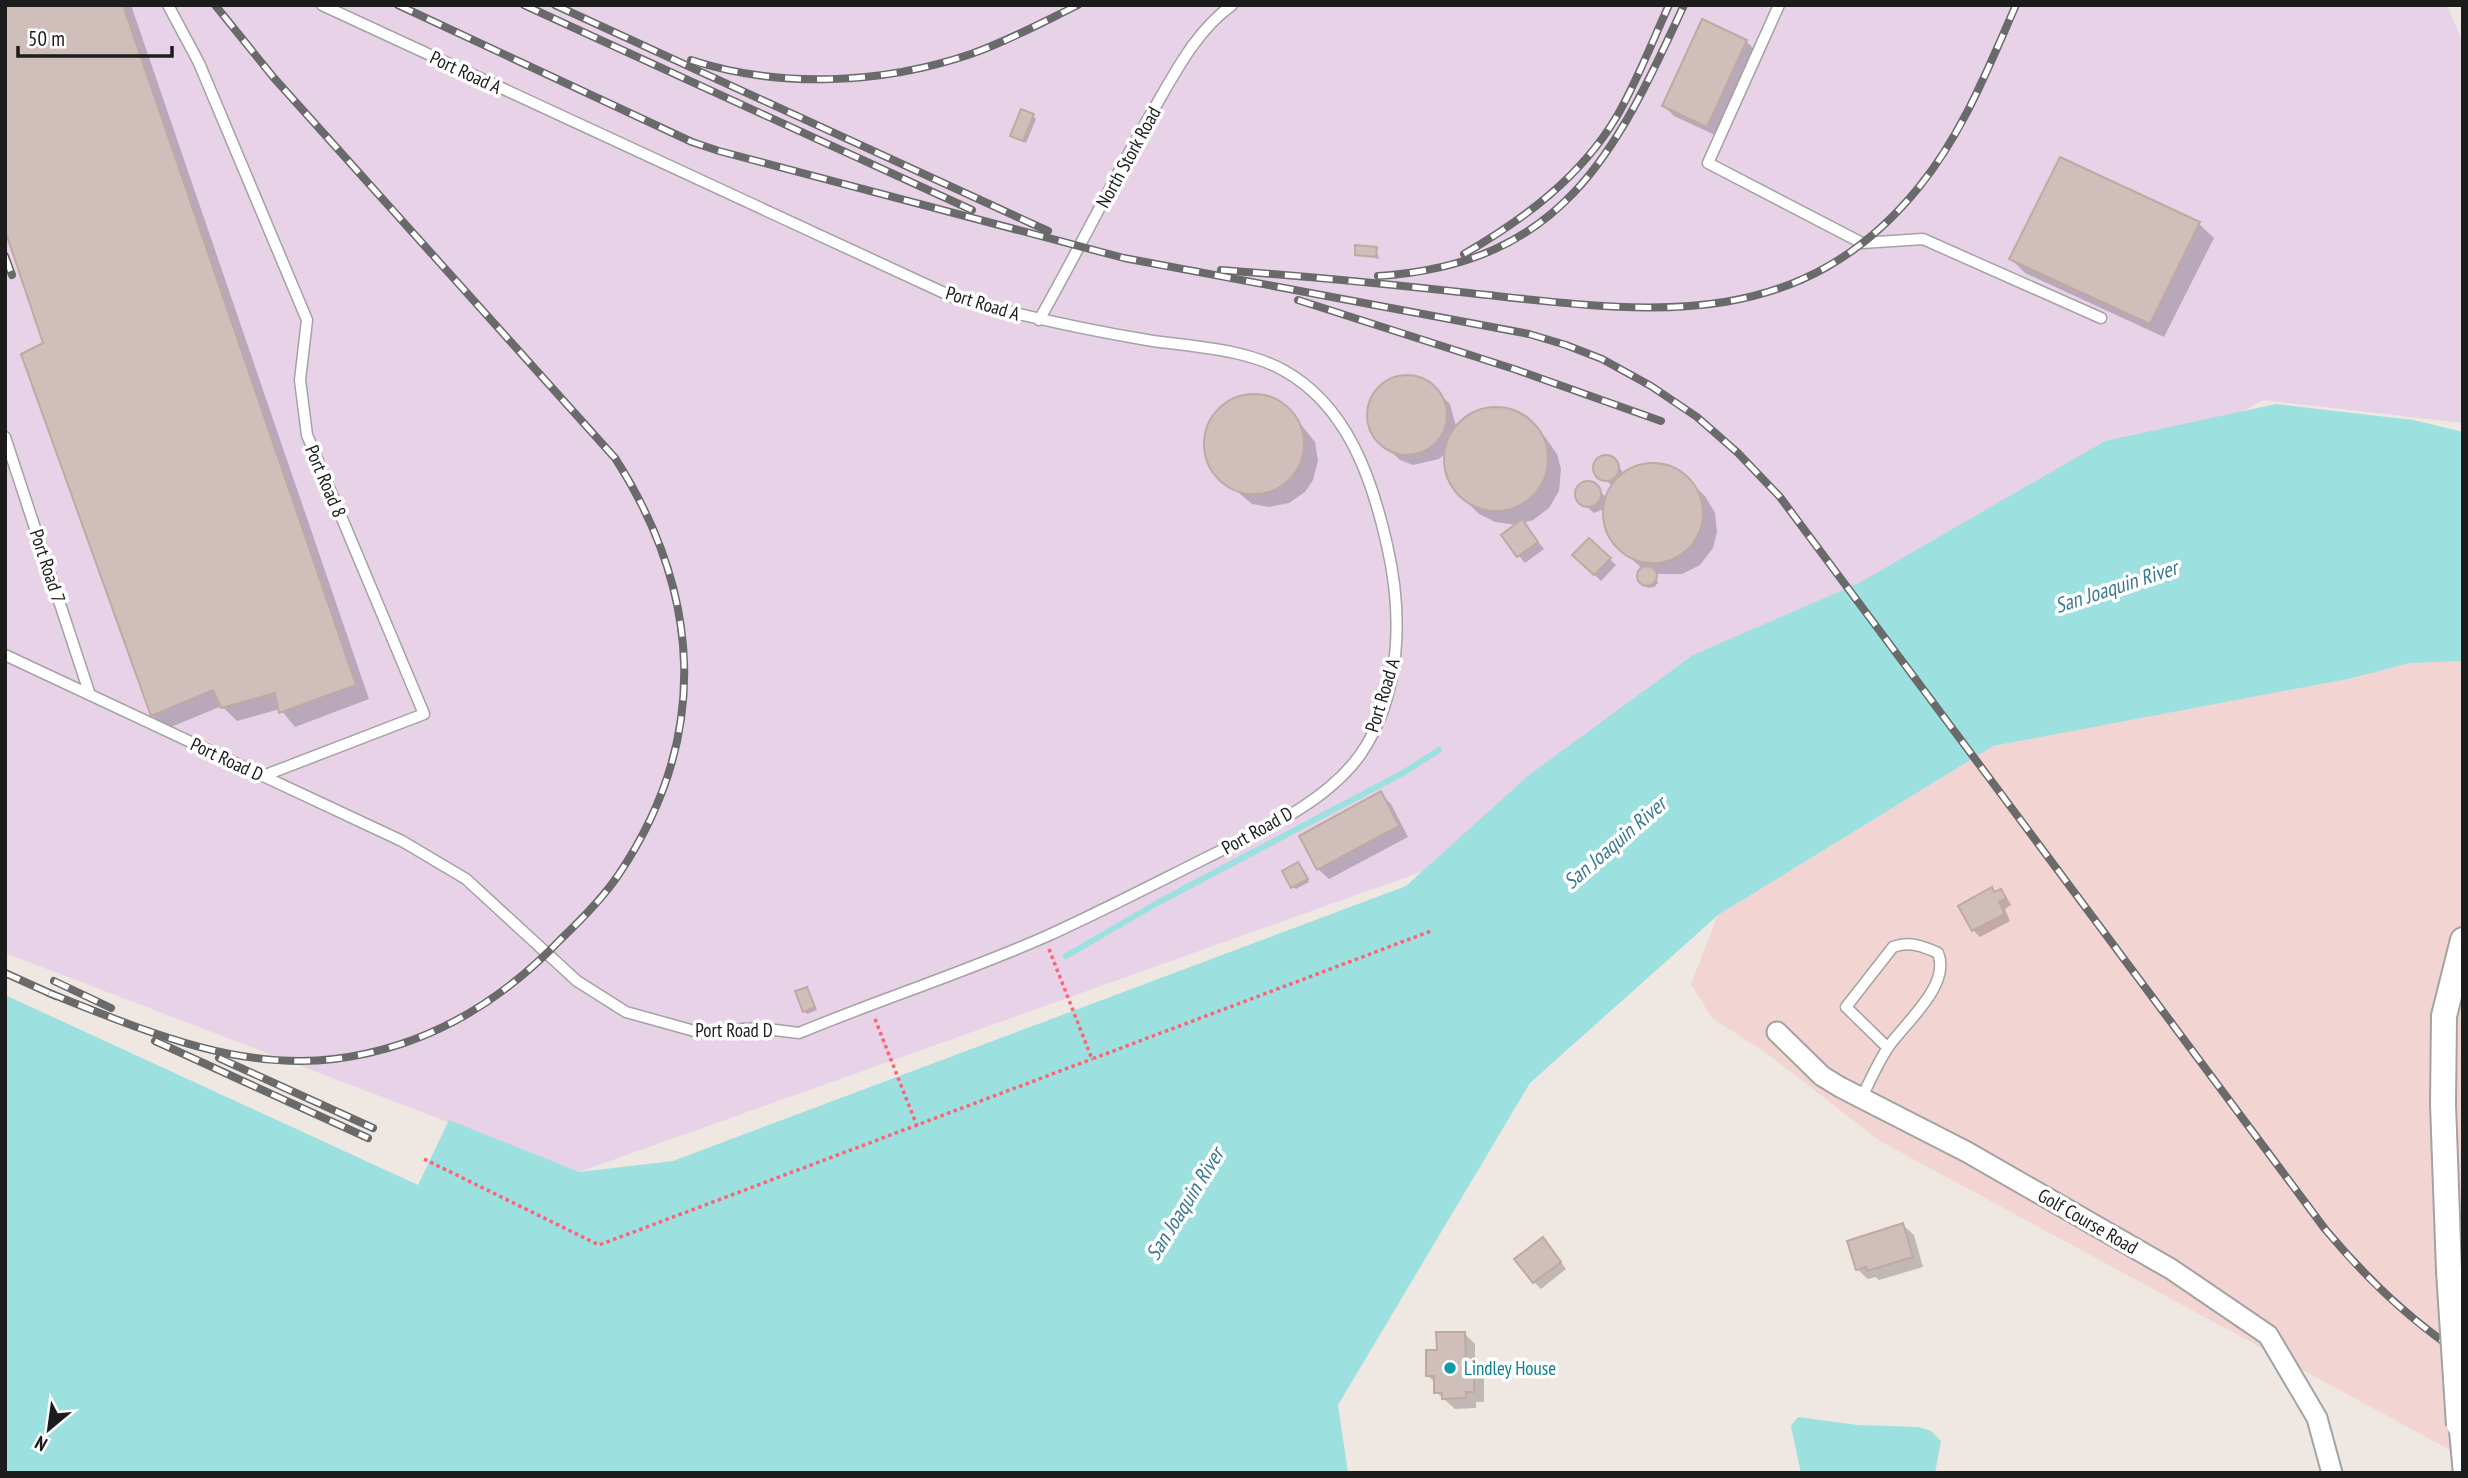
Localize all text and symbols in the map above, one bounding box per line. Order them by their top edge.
scale bar [18,14,172,58]
text: 50 m [28,25,65,52]
street label: Port Road A [426,45,506,99]
street label: North Stork Road [1090,102,1166,212]
street label: Port Road A [943,280,1023,326]
street label: Port Road 8 [300,441,352,521]
street label: Port Road 7 [25,526,71,606]
water label: San Joaquin River [2051,553,2184,619]
street label: Port Road A [1359,655,1405,735]
street label: Port Road D [187,732,267,786]
water label: San Joaquin River [1558,789,1674,895]
street label: Port Road D [1217,801,1297,859]
street label: Port Road D [695,1018,773,1042]
water label: San Joaquin River [1139,1140,1231,1265]
street label: Golf Course Road [2034,1183,2142,1259]
place label: Lindley House [1464,1356,1556,1380]
marker: Lindley House [1442,1360,1458,1376]
north arrow [14,1394,84,1464]
text: N [30,1431,51,1457]

